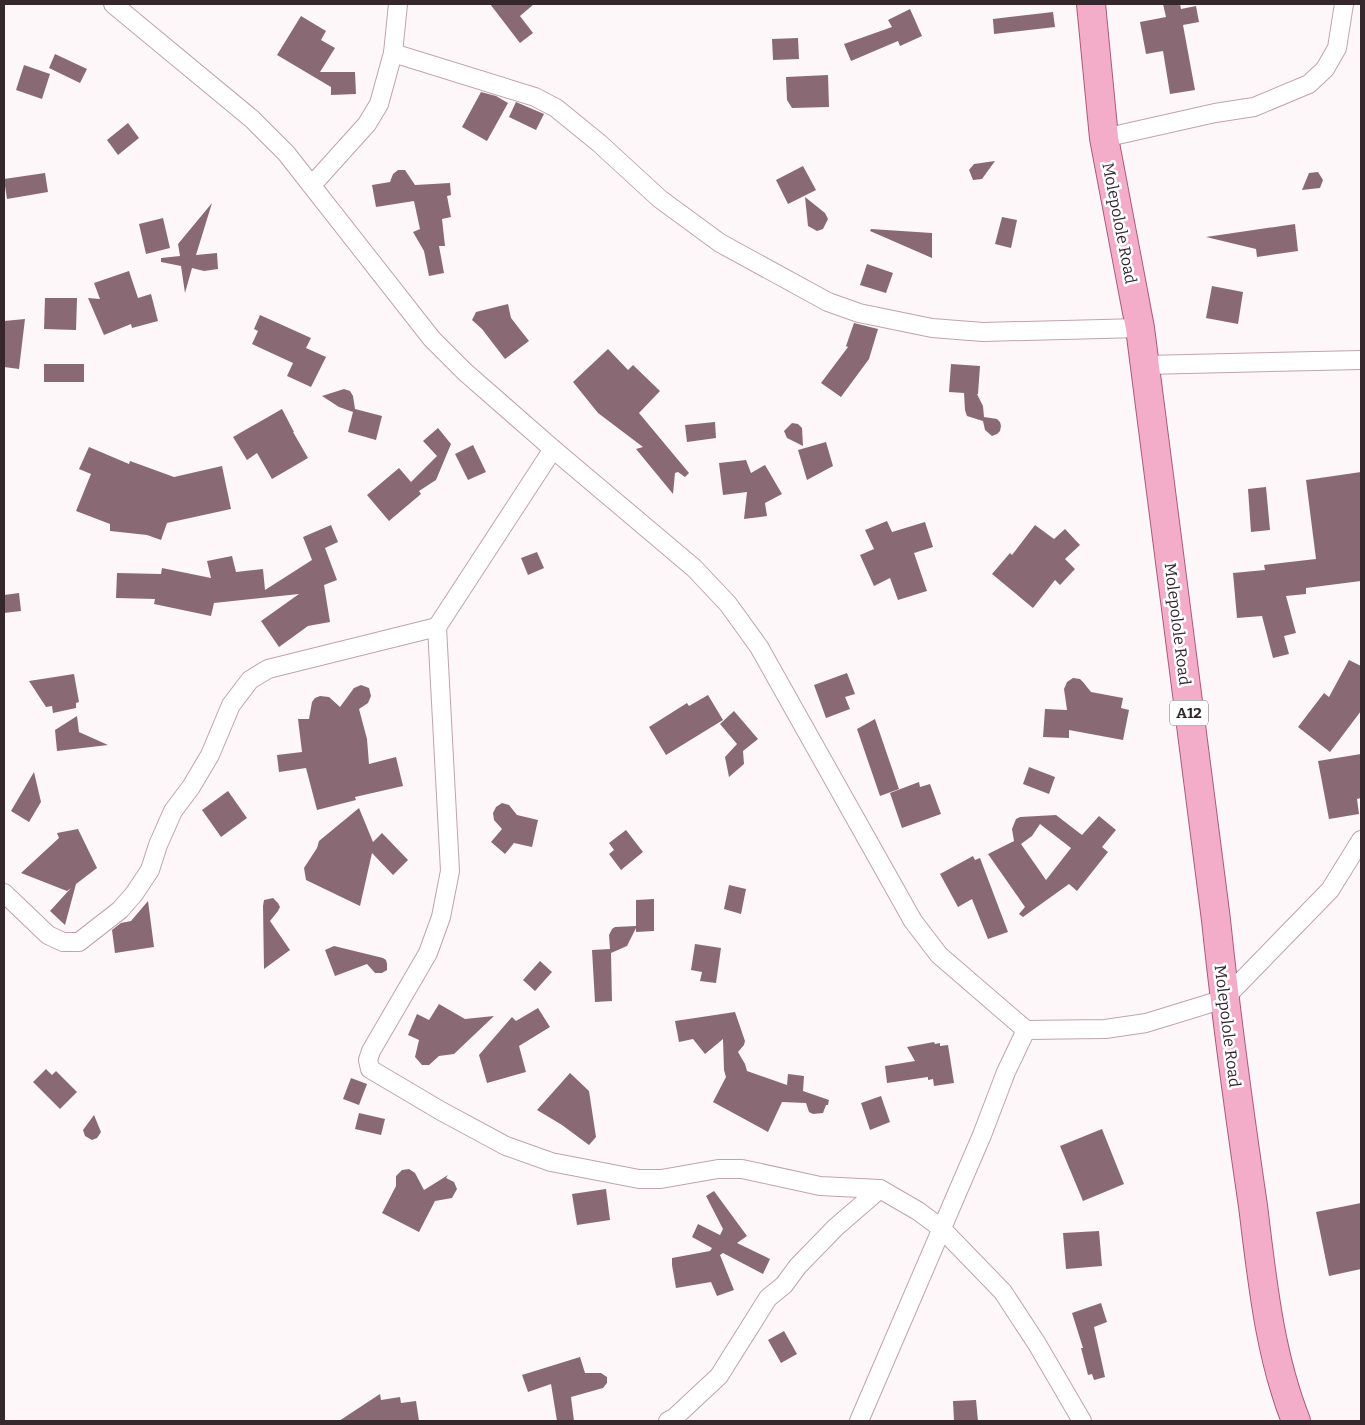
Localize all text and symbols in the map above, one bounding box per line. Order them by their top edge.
street label: Molepolole Road [1098,161,1141,286]
street label: Molepolole Road [1161,562,1195,687]
road number: A12 [1170,700,1208,726]
street label: Molepolole Road [1211,964,1245,1089]

